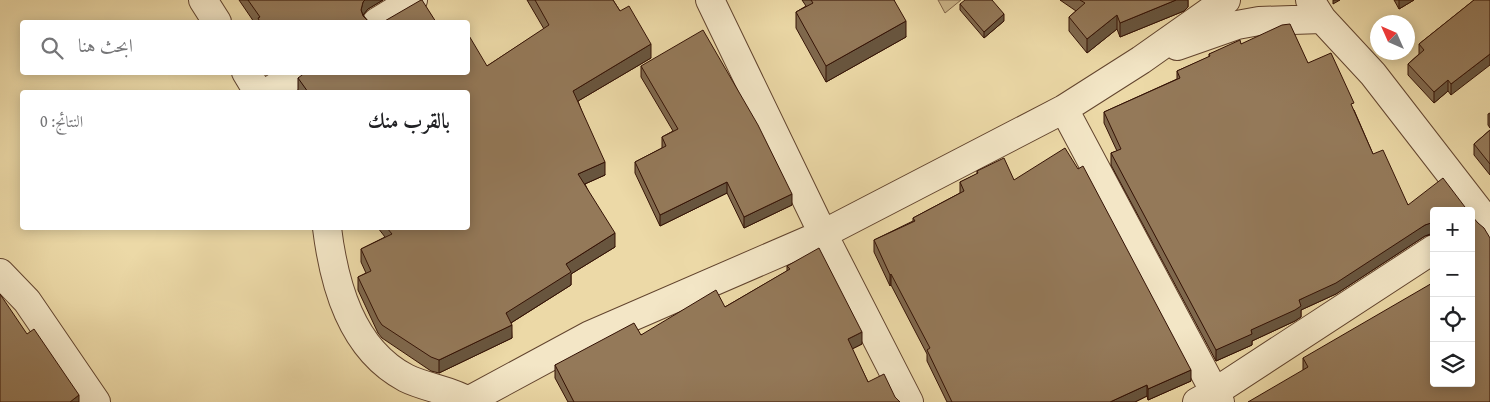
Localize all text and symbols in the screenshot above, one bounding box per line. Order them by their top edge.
north arrow [1370,15,1415,60]
search box [20,20,470,75]
text: ابحث هنا [78,31,133,59]
icon: search [38,34,66,62]
text: بالقرب منك [368,105,450,136]
text: النتائج: 0 [40,109,83,133]
map controls [1430,207,1475,387]
button: + [1430,207,1475,252]
button: − [1430,252,1475,297]
button: locate [1430,297,1475,342]
button: layers [1430,342,1475,387]

